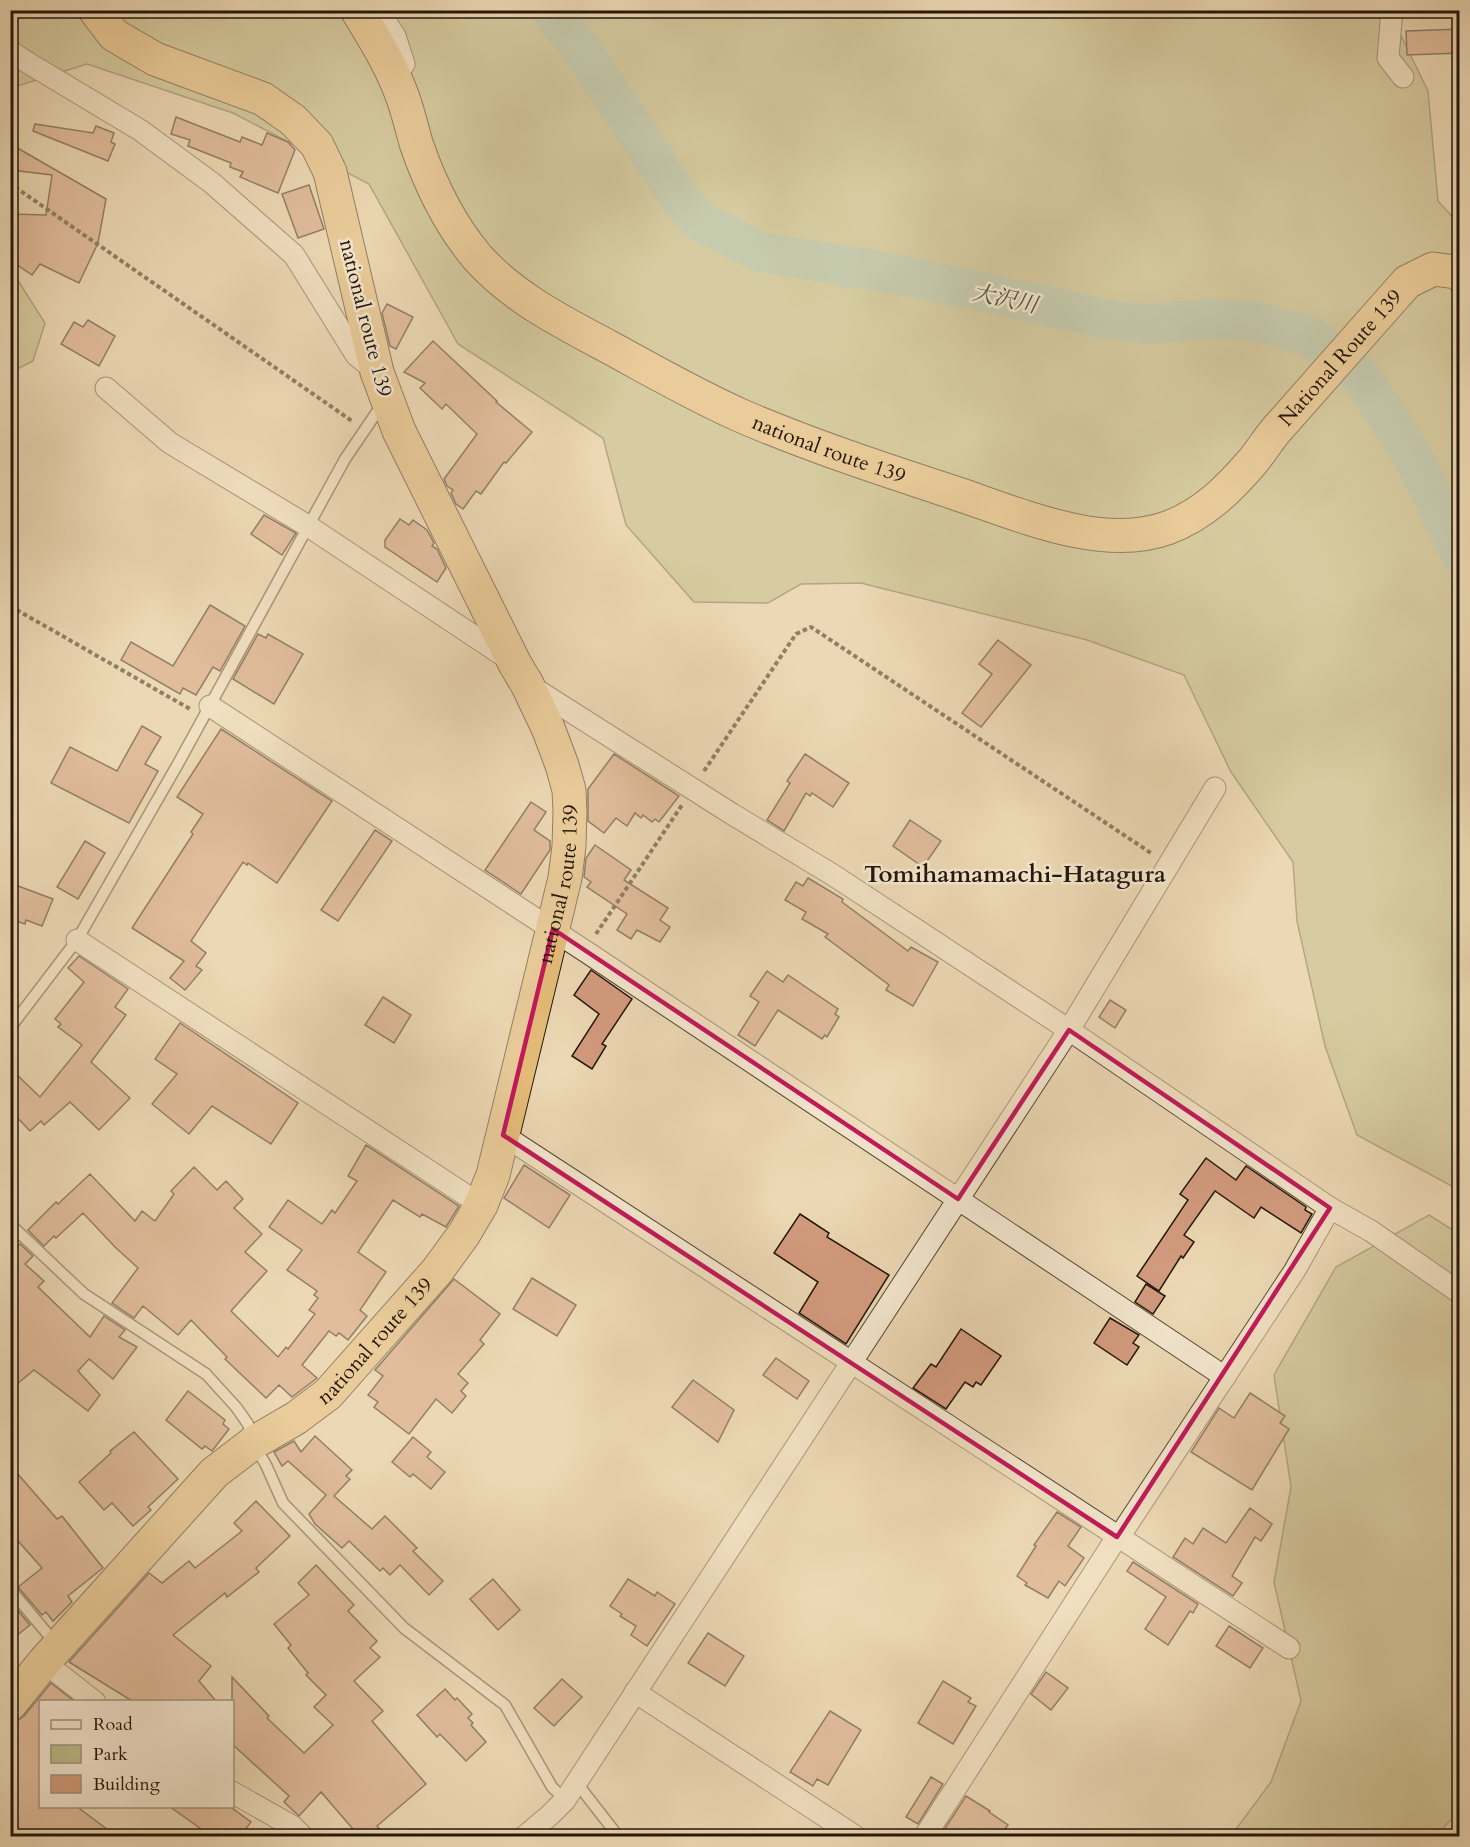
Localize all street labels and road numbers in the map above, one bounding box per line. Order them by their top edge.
street label: national route 139 [332,236,399,400]
street label: National Route 139 [1272,283,1409,433]
street label: national route 139 [748,408,910,491]
street label: national route 139 [531,803,585,967]
street label: national route 139 [312,1271,440,1412]

